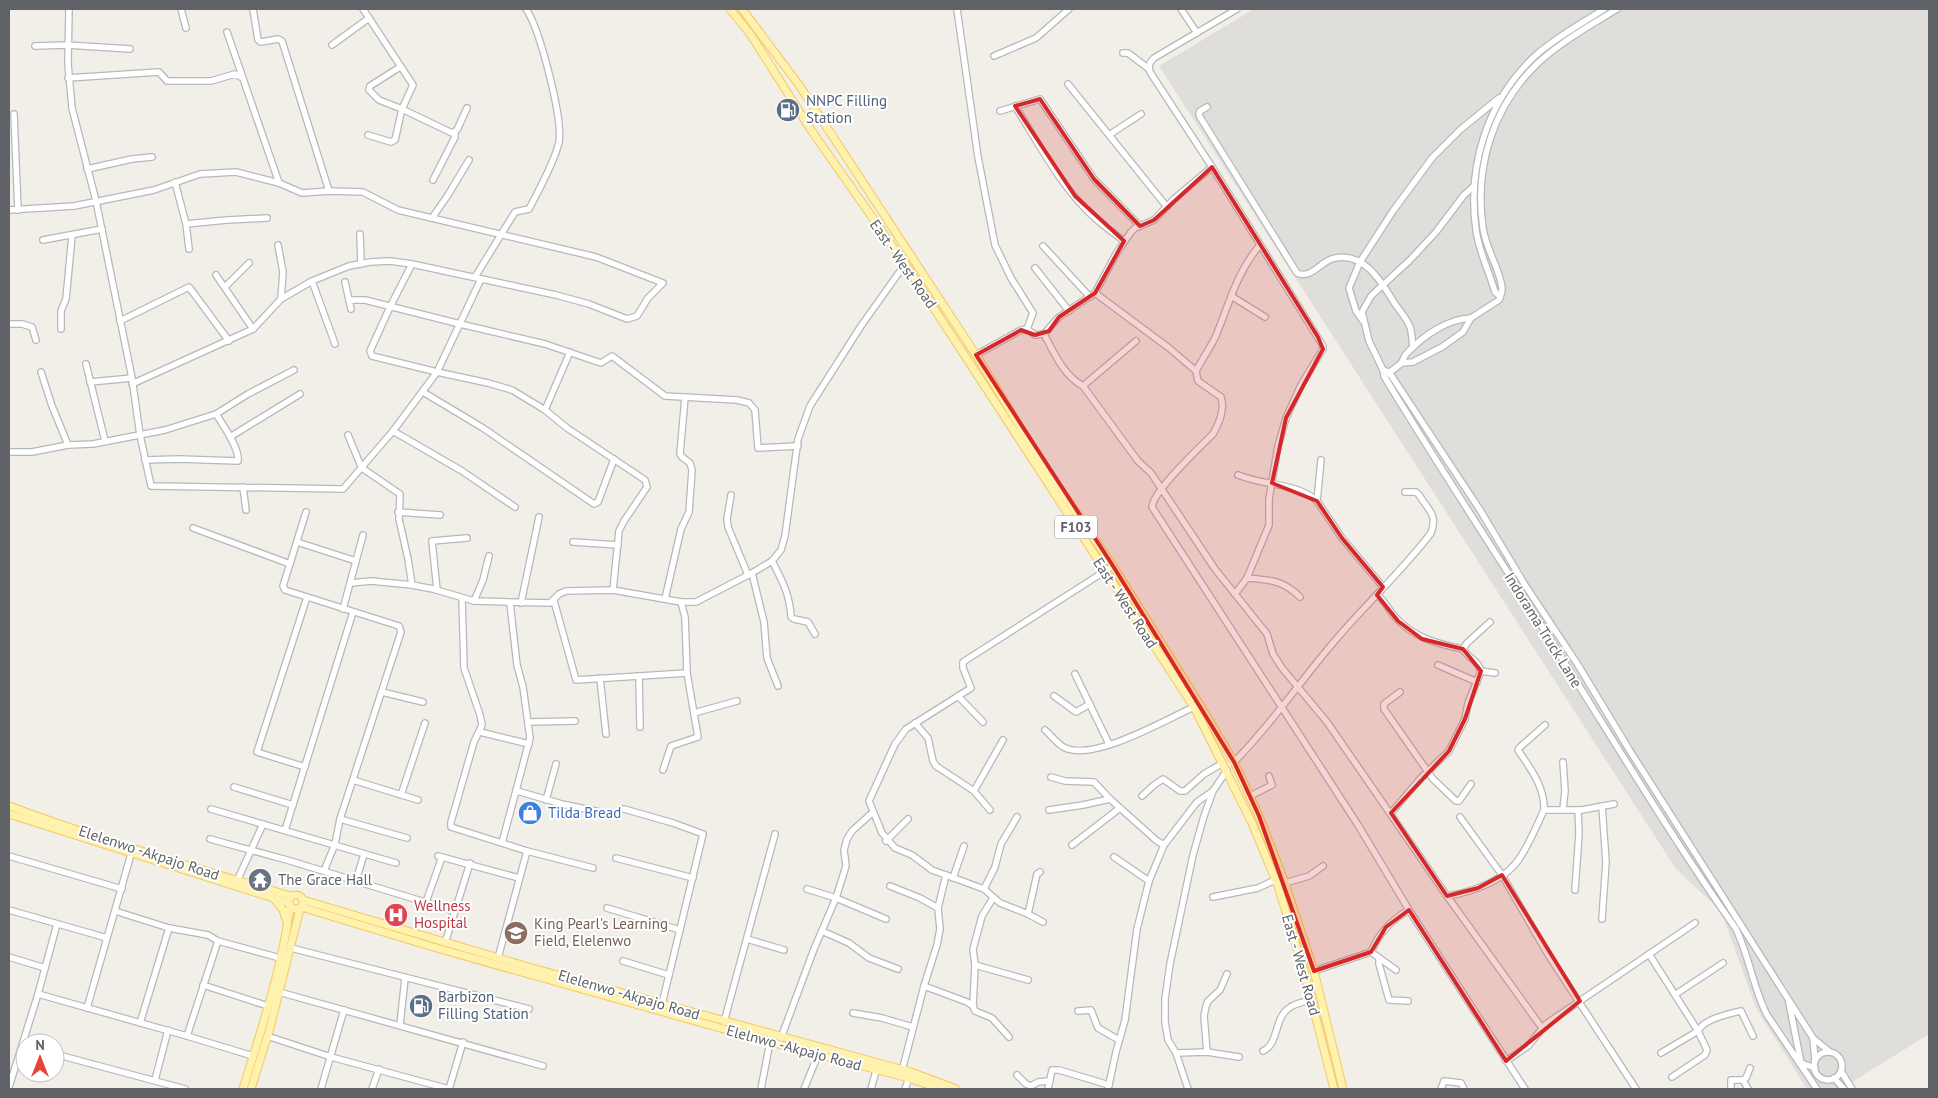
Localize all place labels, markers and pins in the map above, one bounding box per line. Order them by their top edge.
place label: NNPC Filling Station [806,91,887,127]
fuel station icon: NNPC Filling Station [775,97,801,123]
shop icon: Tilda Bread [517,800,543,826]
place label: Tilda Bread [548,803,621,822]
temple icon: The Grace Hall [247,867,273,893]
place label: The Grace Hall [278,870,373,889]
place label: Wellness Hospital [414,896,471,932]
hospital icon: Wellness Hospital [383,902,409,928]
place label: King Pearl's Learning Field, Elelenwo [534,914,668,950]
school or university icon: King Pearl's Learning Field, Elelenwo [503,920,529,946]
place label: Barbizon Filling Station [438,987,529,1023]
fuel station icon: Barbizon Filling Station [408,993,434,1019]

